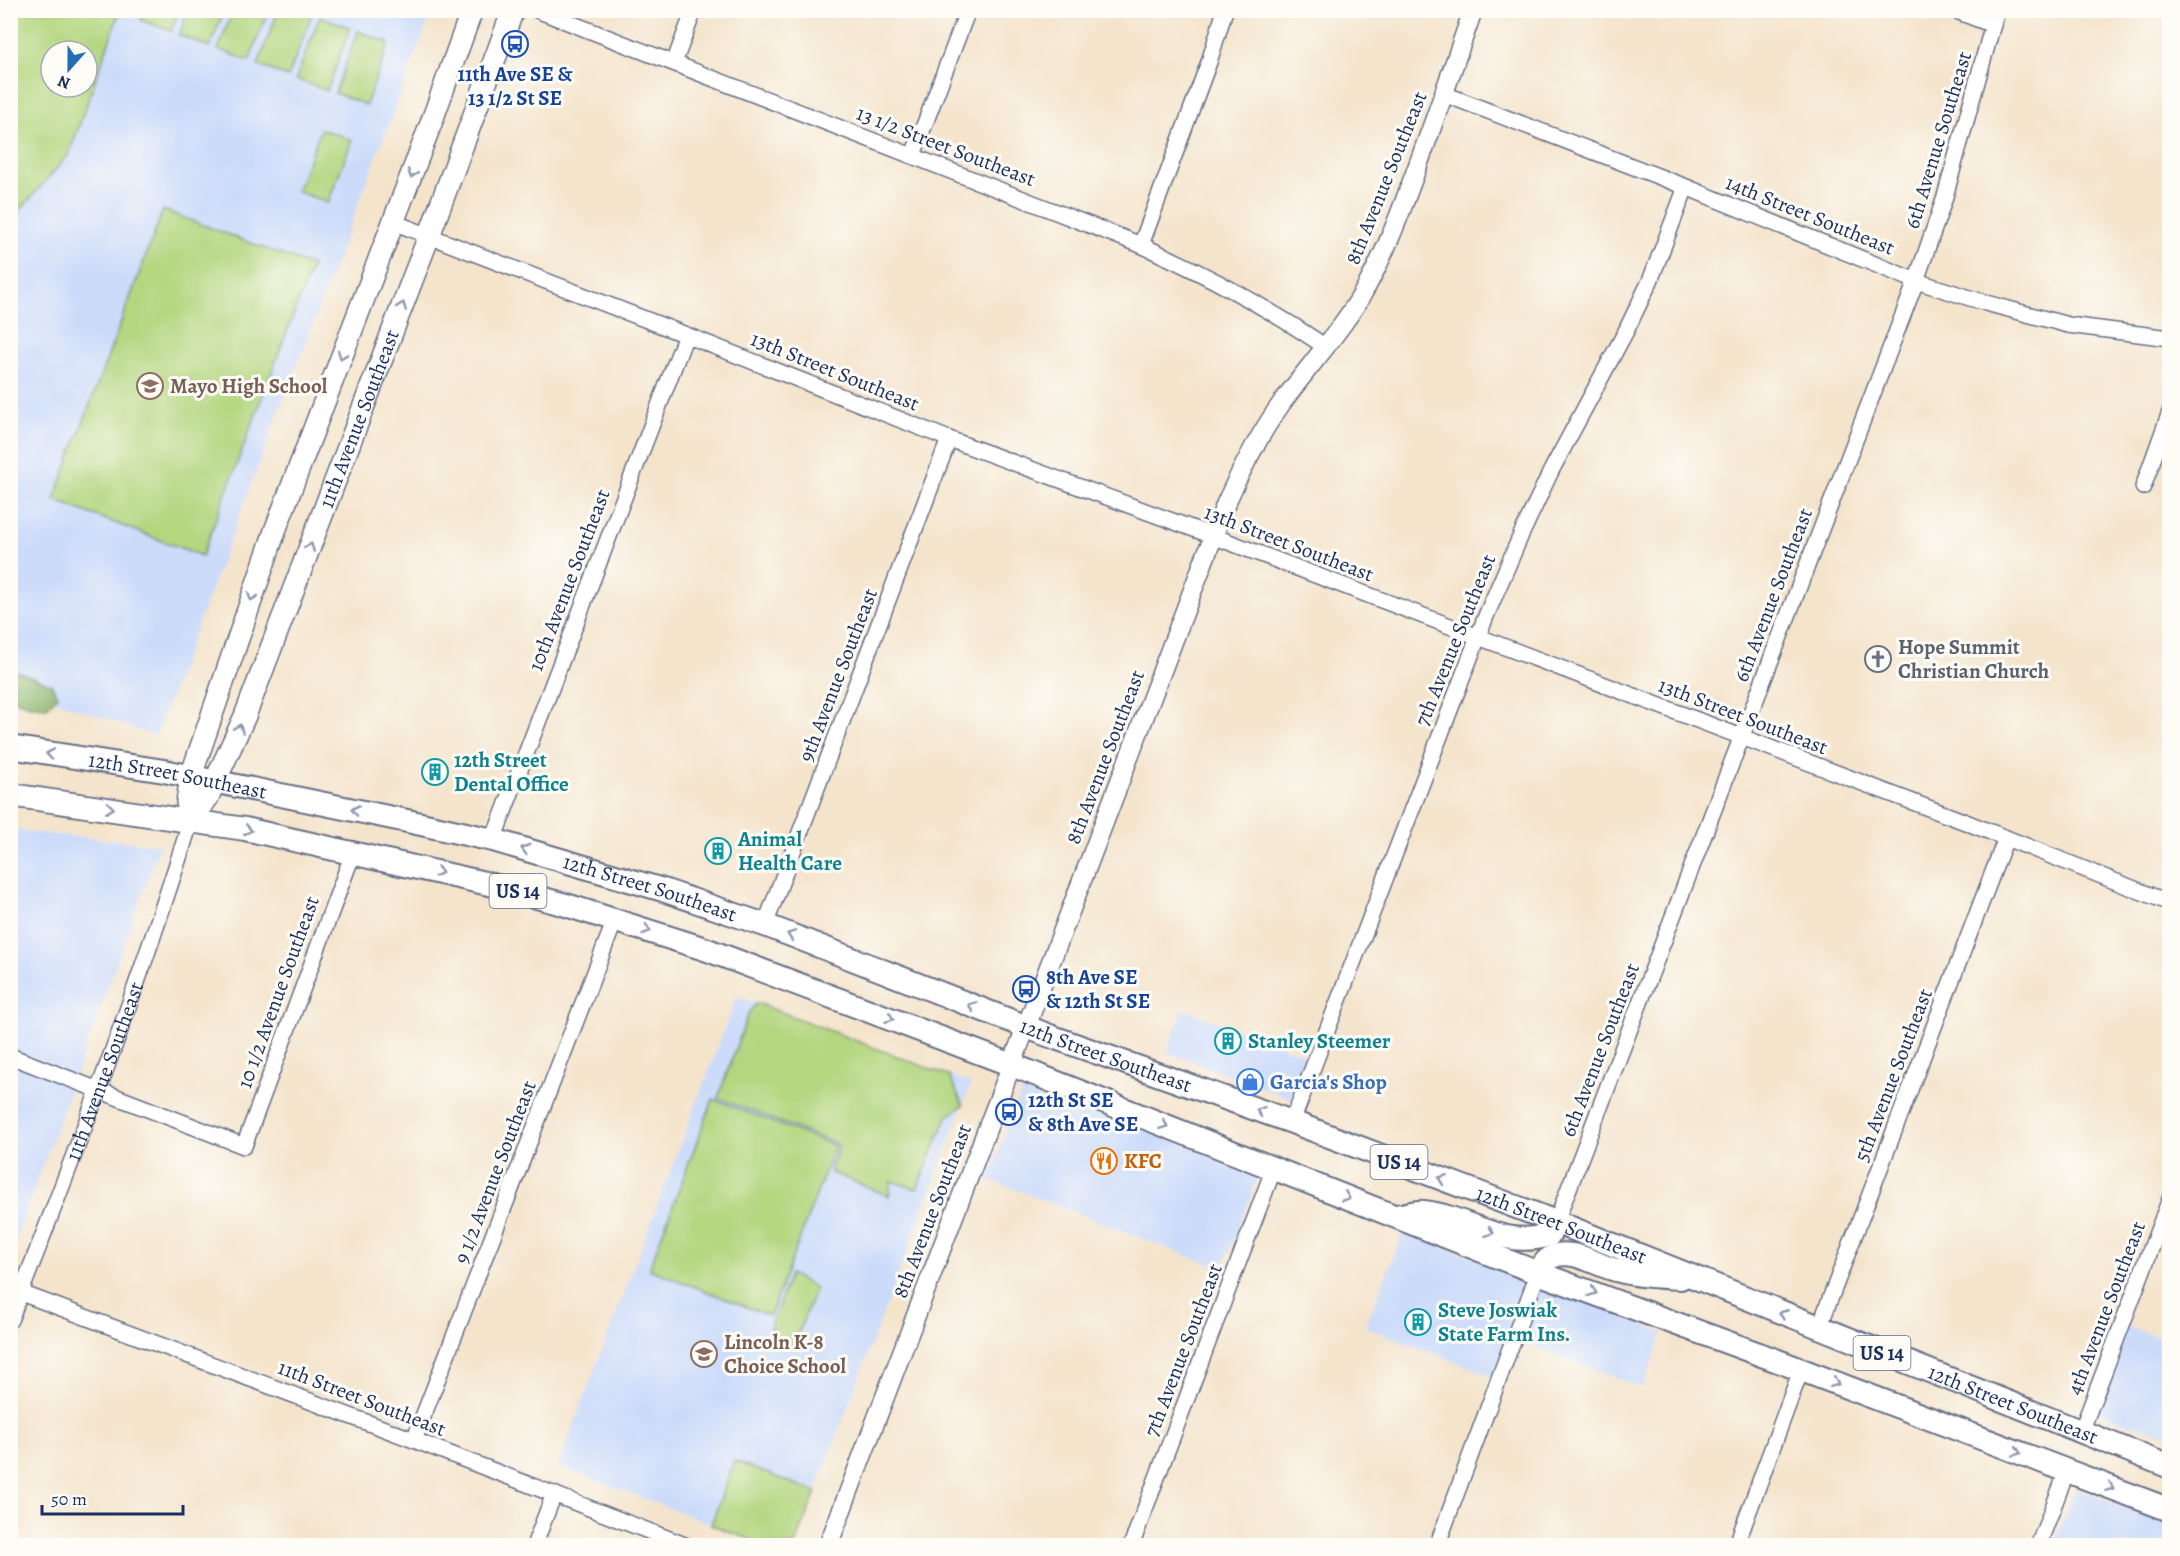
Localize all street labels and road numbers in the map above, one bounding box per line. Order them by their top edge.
street label: 6th Avenue Southeast [1898,48,1978,232]
street label: 8th Avenue Southeast [1338,87,1434,269]
street label: 13 1/2 Street Southeast [853,99,1039,193]
street label: 14th Street Southeast [1721,168,1899,262]
street label: 13th Street Southeast [747,324,923,418]
street label: 11th Avenue Southeast [312,326,406,512]
street label: 10th Avenue Southeast [521,485,617,675]
street label: 13th Street Southeast [1200,498,1378,588]
street label: 6th Avenue Southeast [1727,504,1819,686]
street label: 7th Avenue Southeast [1408,550,1502,730]
street label: 9th Avenue Southeast [792,584,884,766]
street label: 8th Avenue Southeast [1059,666,1151,848]
street label: 13th Street Southeast [1654,671,1832,761]
street label: 12th Street Southeast [87,745,269,806]
street label: 12th Street Southeast [560,847,741,928]
road number: US 14 [490,874,546,908]
street label: 10 1/2 Avenue Southeast [230,892,326,1092]
street label: 6th Avenue Southeast [1554,959,1646,1141]
street label: 11th Avenue Southeast [59,978,150,1165]
street label: 5th Avenue Southeast [1847,984,1939,1166]
street label: 12th Street Southeast [1016,1012,1196,1099]
street label: 9 1/2 Avenue Southeast [447,1076,543,1268]
street label: 8th Avenue Southeast [886,1120,978,1302]
road number: US 14 [1370,1145,1428,1179]
street label: 12th Street Southeast [1472,1179,1651,1271]
street label: 4th Avenue Southeast [2060,1217,2152,1399]
street label: 7th Avenue Southeast [1137,1259,1229,1440]
road number: US 14 [1854,1336,1910,1370]
street label: 11th Street Southeast [274,1353,450,1443]
street label: 12th Street Southeast [1924,1358,2102,1451]

